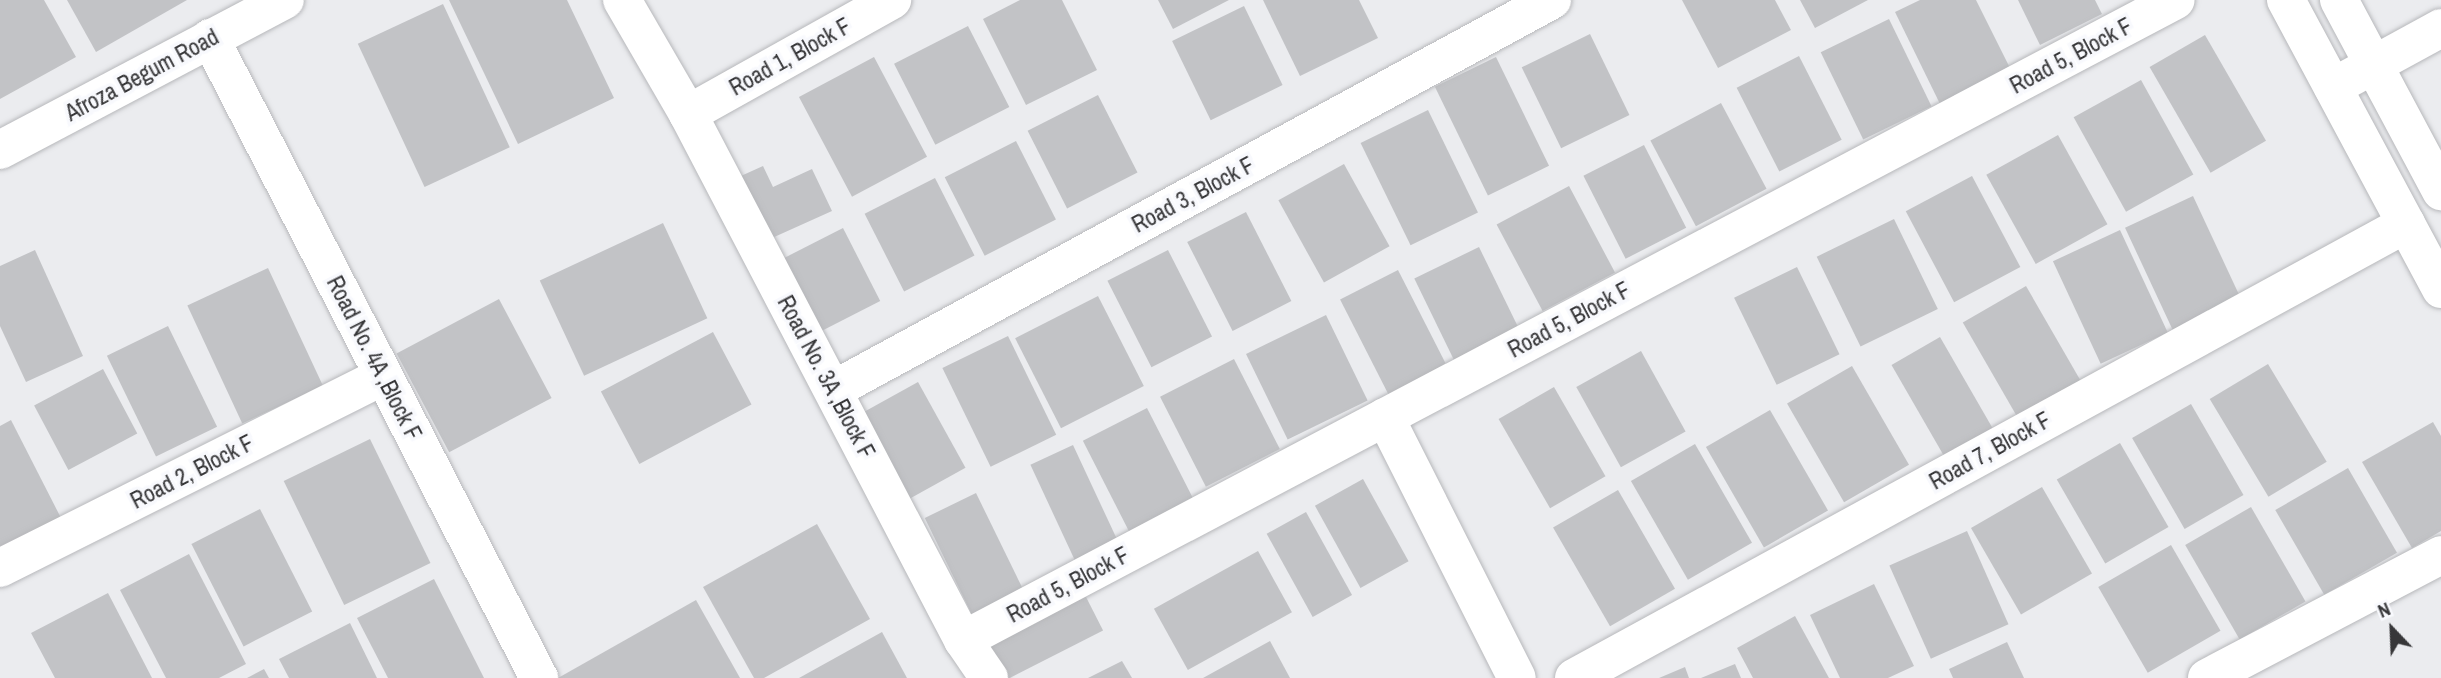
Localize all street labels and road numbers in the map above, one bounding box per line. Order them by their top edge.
street label: Road 1, Block F [725,12,855,102]
street label: Road 5, Block F [2005,12,2137,100]
street label: Afroza Begum Road [61,23,223,127]
street label: Road 3, Block F [1127,151,1259,239]
street label: Road No. 4A ,Block F [321,271,427,445]
street label: Road 5, Block F [1503,276,1635,364]
street label: Road No. 3A ,Block F [771,290,881,464]
street label: Road 7, Block F [1925,406,2055,496]
street label: Road 2, Block F [126,429,258,515]
street label: Road 5, Block F [1002,541,1134,629]

